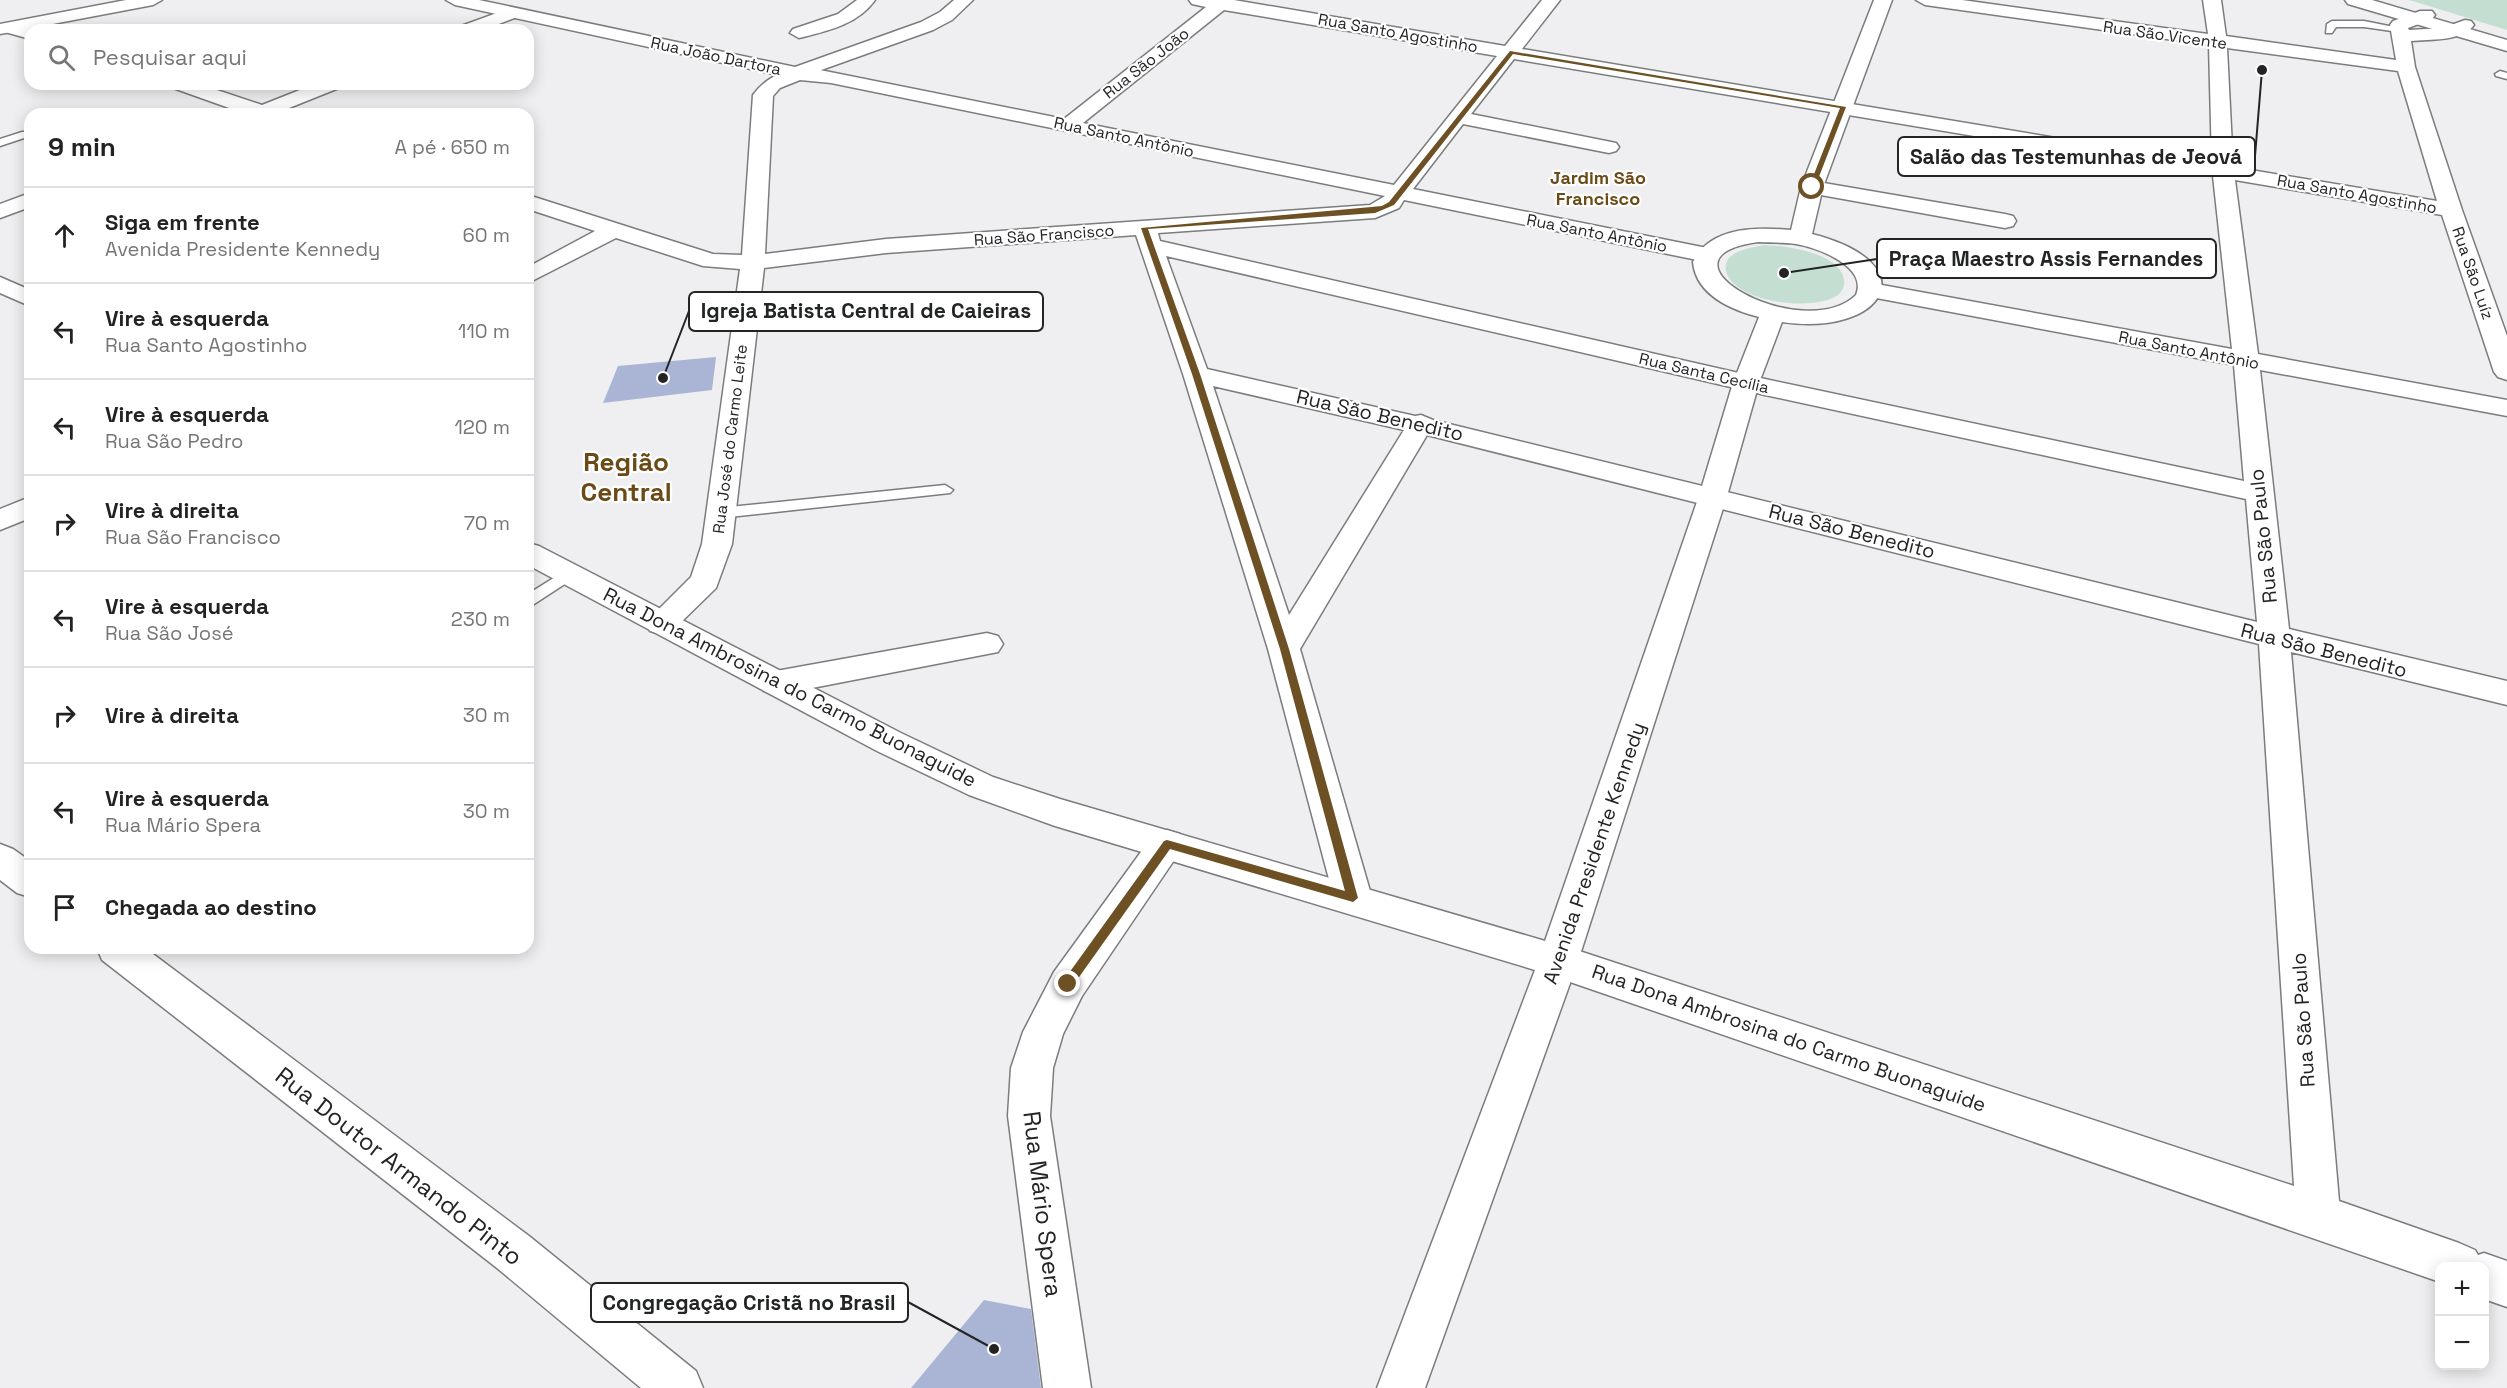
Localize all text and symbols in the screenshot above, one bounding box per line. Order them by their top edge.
street label: Rua Santo Agostinho [1316,9,1480,57]
street label: Rua São Vicente [2102,16,2228,54]
street label: Rua São João [1099,23,1193,103]
search box [24,24,534,90]
street label: Rua João Dartora [649,32,783,80]
icon: search [45,41,78,74]
text: Pesquisar aqui [93,43,247,71]
street label: Rua Santo Antônio [1052,112,1196,162]
text: 9 min [48,130,116,164]
text: A pé · 650 m [394,134,510,160]
callout: Salão das Testemunhas de Jeová [1898,137,2255,176]
text: Salão das Testemunhas de Jeová [1910,143,2242,170]
district label: Jardim São Francisco [1550,166,1646,210]
street label: Rua Santo Agostinho [2275,170,2439,218]
route start [1798,173,1824,199]
text: Siga em frente [105,208,260,236]
street label: Rua Santo Antônio [1525,209,1669,257]
icon: ahead [48,219,81,252]
street label: Rua São Francisco [973,220,1115,250]
text: 60 m [463,222,510,248]
street label: Rua São Luíz [2447,224,2499,322]
text: Avenida Presidente Kennedy [105,236,380,262]
callout: Praça Maestro Assis Fernandes [1877,239,2216,278]
text: Praça Maestro Assis Fernandes [1889,245,2203,272]
callout: Igreja Batista Central de Caieiras [689,292,1043,331]
text: Igreja Batista Central de Caieiras [701,297,1031,324]
text: Vire à esquerda [105,304,269,332]
icon: left [48,315,81,348]
text: 110 m [458,318,510,344]
street label: Rua Santo Antônio [2117,326,2261,374]
text: Rua Santo Agostinho [105,332,307,358]
street label: Rua José do Carmo Leite [708,343,752,535]
street label: Rua Santa Cecília [1637,348,1771,398]
street label: Rua São Benedito [1294,383,1466,447]
text: Vire à esquerda [105,400,269,428]
icon: left [48,411,81,444]
text: 120 m [454,414,510,440]
text: Rua São Pedro [105,428,243,454]
district label: Região Central [580,445,672,509]
street label: Rua São Paulo [2243,468,2283,604]
text: Vire à direita [105,496,239,524]
street label: Rua São Benedito [1766,498,1938,564]
icon: right [48,507,81,540]
text: 70 m [464,510,510,536]
text: Rua São Francisco [105,524,281,550]
street label: Rua Dona Ambrosina do Carmo Buonaguide [599,581,981,793]
text: Vire à esquerda [105,592,269,620]
icon: left [48,603,81,636]
text: 230 m [451,606,510,632]
street label: Rua São Benedito [2238,617,2410,683]
text: Rua São José [105,620,234,646]
icon: right [48,699,81,732]
text: Vire à direita [105,701,239,729]
text: 30 m [463,702,510,728]
street label: Avenida Presidente Kennedy [1537,719,1651,987]
text: Vire à esquerda [105,784,269,812]
icon: left [48,795,81,828]
text: 30 m [463,798,510,824]
text: Rua Mário Spera [105,812,261,838]
icon: arrive [48,891,81,924]
text: Chegada ao destino [105,893,317,921]
street label: Rua São Paulo [2285,952,2321,1088]
street label: Rua Dona Ambrosina do Carmo Buonaguide [1588,958,1990,1118]
route end [1054,970,1080,996]
street label: Rua Doutor Armando Pinto [269,1060,529,1272]
street label: Rua Mário Spera [1016,1109,1070,1299]
map controls [2435,1262,2489,1370]
button: + [2435,1262,2489,1316]
callout: Congregação Cristã no Brasil [591,1283,908,1322]
text: Congregação Cristã no Brasil [602,1289,896,1316]
button: − [2435,1316,2489,1370]

